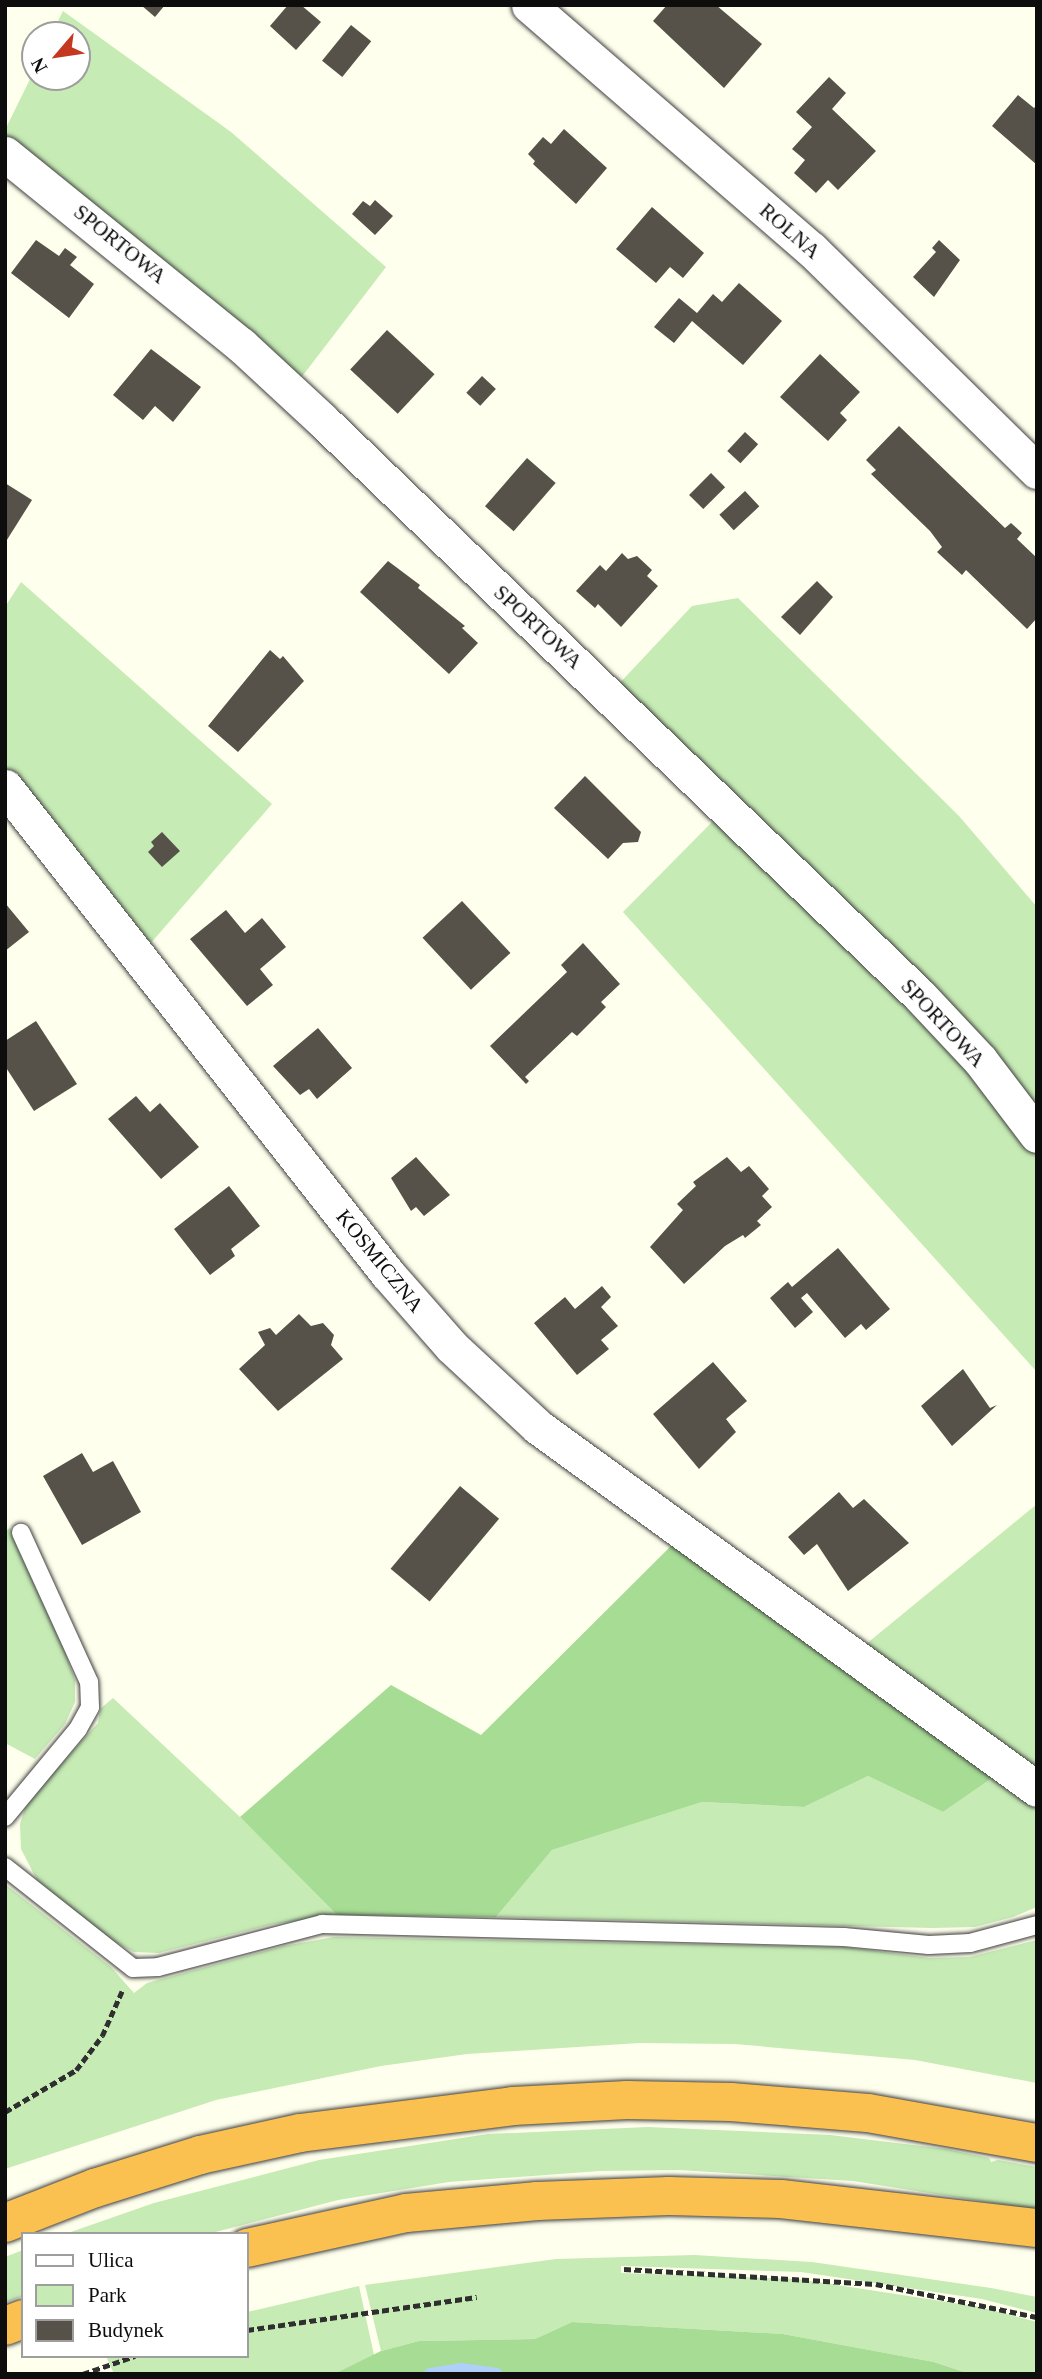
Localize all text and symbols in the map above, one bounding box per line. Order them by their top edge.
north arrow [21,21,91,91]
text: N [26,54,51,77]
street label: ROLNA [754,198,826,264]
street label: SPORTOWA [69,199,171,289]
street label: SPORTOWA [489,580,587,674]
street label: SPORTOWA [896,974,990,1072]
street label: KOSMICZNA [331,1205,429,1317]
legend [21,2232,248,2358]
text: Ulica [88,2248,133,2272]
text: Park [88,2283,127,2307]
text: Budynek [88,2318,164,2342]

